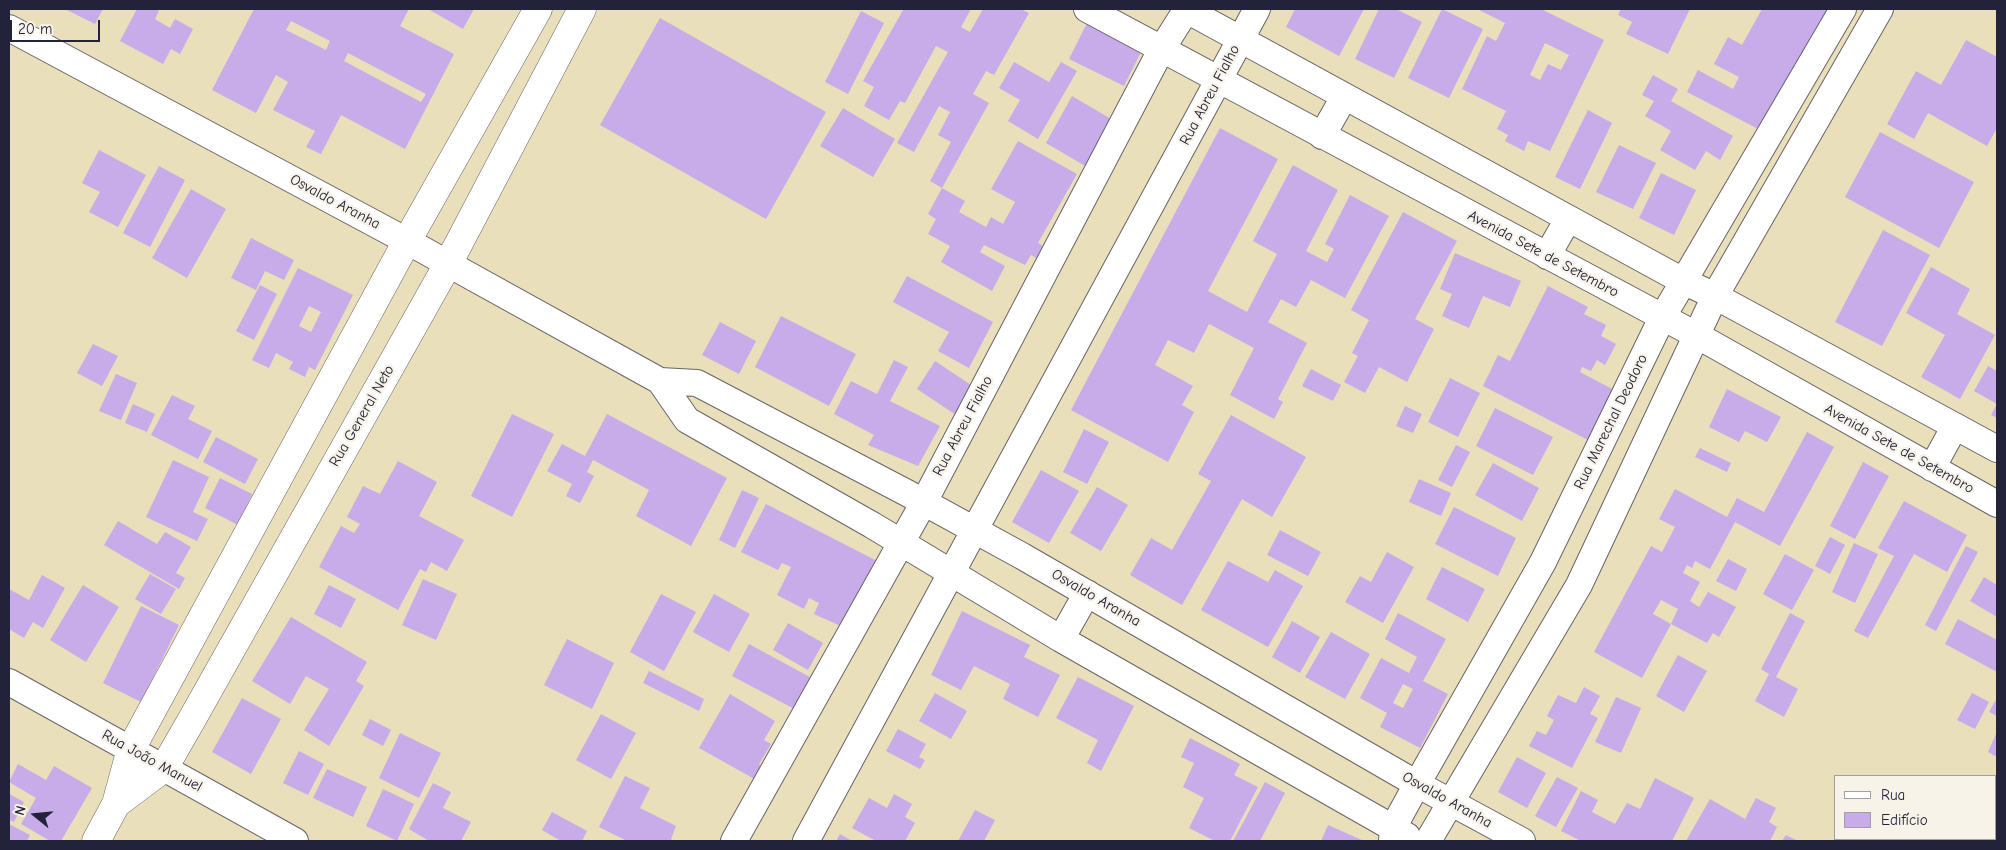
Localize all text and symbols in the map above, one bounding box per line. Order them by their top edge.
scale bar [12,10,102,42]
text: 20 m [18,20,52,38]
street label: Rua Abreu Fialho [1176,42,1244,148]
street label: Osvaldo Aranha [287,171,383,233]
street label: Avenida Sete de Setembro [1464,207,1622,301]
street label: Rua Marechal Deodoro [1570,351,1652,493]
street label: Rua General Neto [326,362,398,470]
street label: Rua Abreu Fialho [929,373,997,479]
street label: Avenida Sete de Setembro [1821,400,1977,498]
street label: Osvaldo Aranha [1048,565,1144,631]
street label: Rua João Manuel [99,726,205,796]
street label: Osvaldo Aranha [1399,768,1495,832]
legend [1834,775,1996,840]
text: Rua [1881,786,1905,804]
north arrow [10,790,60,840]
text: N [11,804,30,817]
text: Edifício [1881,811,1928,829]

